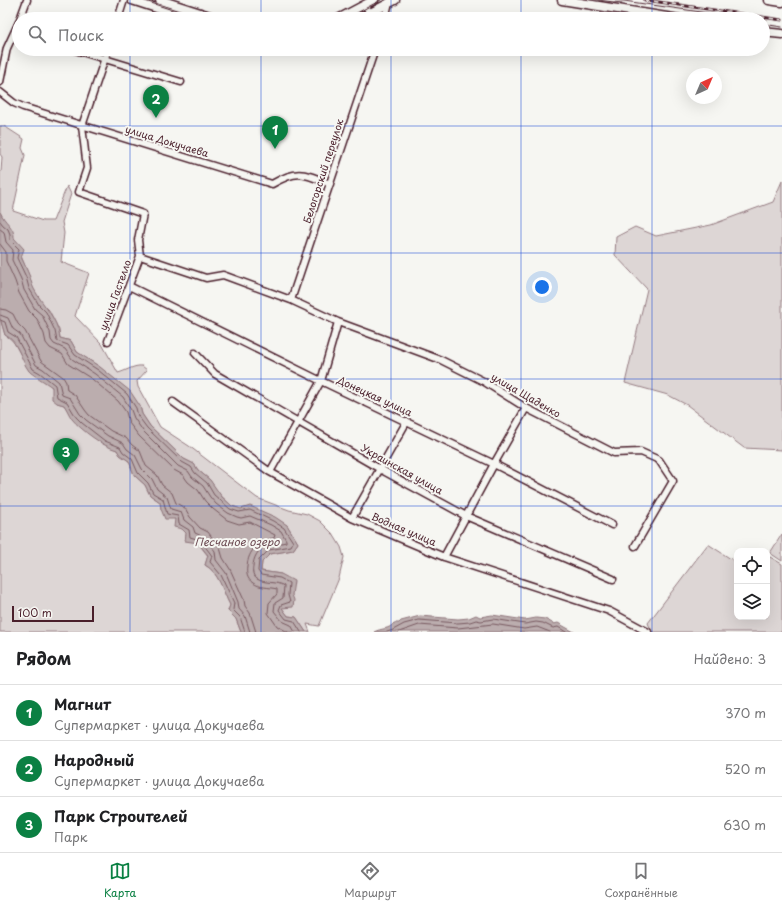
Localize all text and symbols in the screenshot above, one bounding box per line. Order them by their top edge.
search box [12,12,770,56]
icon: search [26,23,48,45]
text: Поиск [58,23,104,46]
north arrow [686,68,722,104]
pin: 2 [143,85,169,118]
pin: 1 [262,116,288,149]
street label: Белогорский переулок [299,117,348,225]
street label: улица Докучаева [124,121,211,161]
street label: улица Гастелло [95,257,134,332]
your location [532,277,552,297]
street label: улица Щаденко [489,369,564,421]
street label: Донецкая улица [334,371,416,420]
pin: 3 [53,438,79,471]
street label: Украинская улица [359,440,447,498]
street label: Водная улица [369,508,440,549]
water label: Песчаное озеро [195,533,280,550]
map controls [734,548,770,620]
button: locate [734,548,770,584]
button: layers [734,584,770,620]
scale bar [12,604,94,623]
text: 100 m [18,604,52,621]
text: Рядом [16,645,71,671]
text: Найдено: 3 [694,649,766,668]
text: Магнит [54,692,111,715]
text: 1 [26,703,32,722]
text: 370 m [725,703,766,722]
text: Супермаркет · улица Докучаева [54,715,264,734]
text: Народный [54,748,135,771]
text: 2 [24,759,34,778]
text: 520 m [724,759,766,778]
text: Супермаркет · улица Докучаева [54,771,264,790]
text: Парк Строителей [54,804,188,827]
text: 3 [25,815,33,834]
text: 630 m [723,815,766,834]
text: Парк [54,827,88,846]
tab: Карта [104,860,136,901]
tab: Маршрут [344,860,396,901]
tab: Сохранённые [604,860,678,901]

